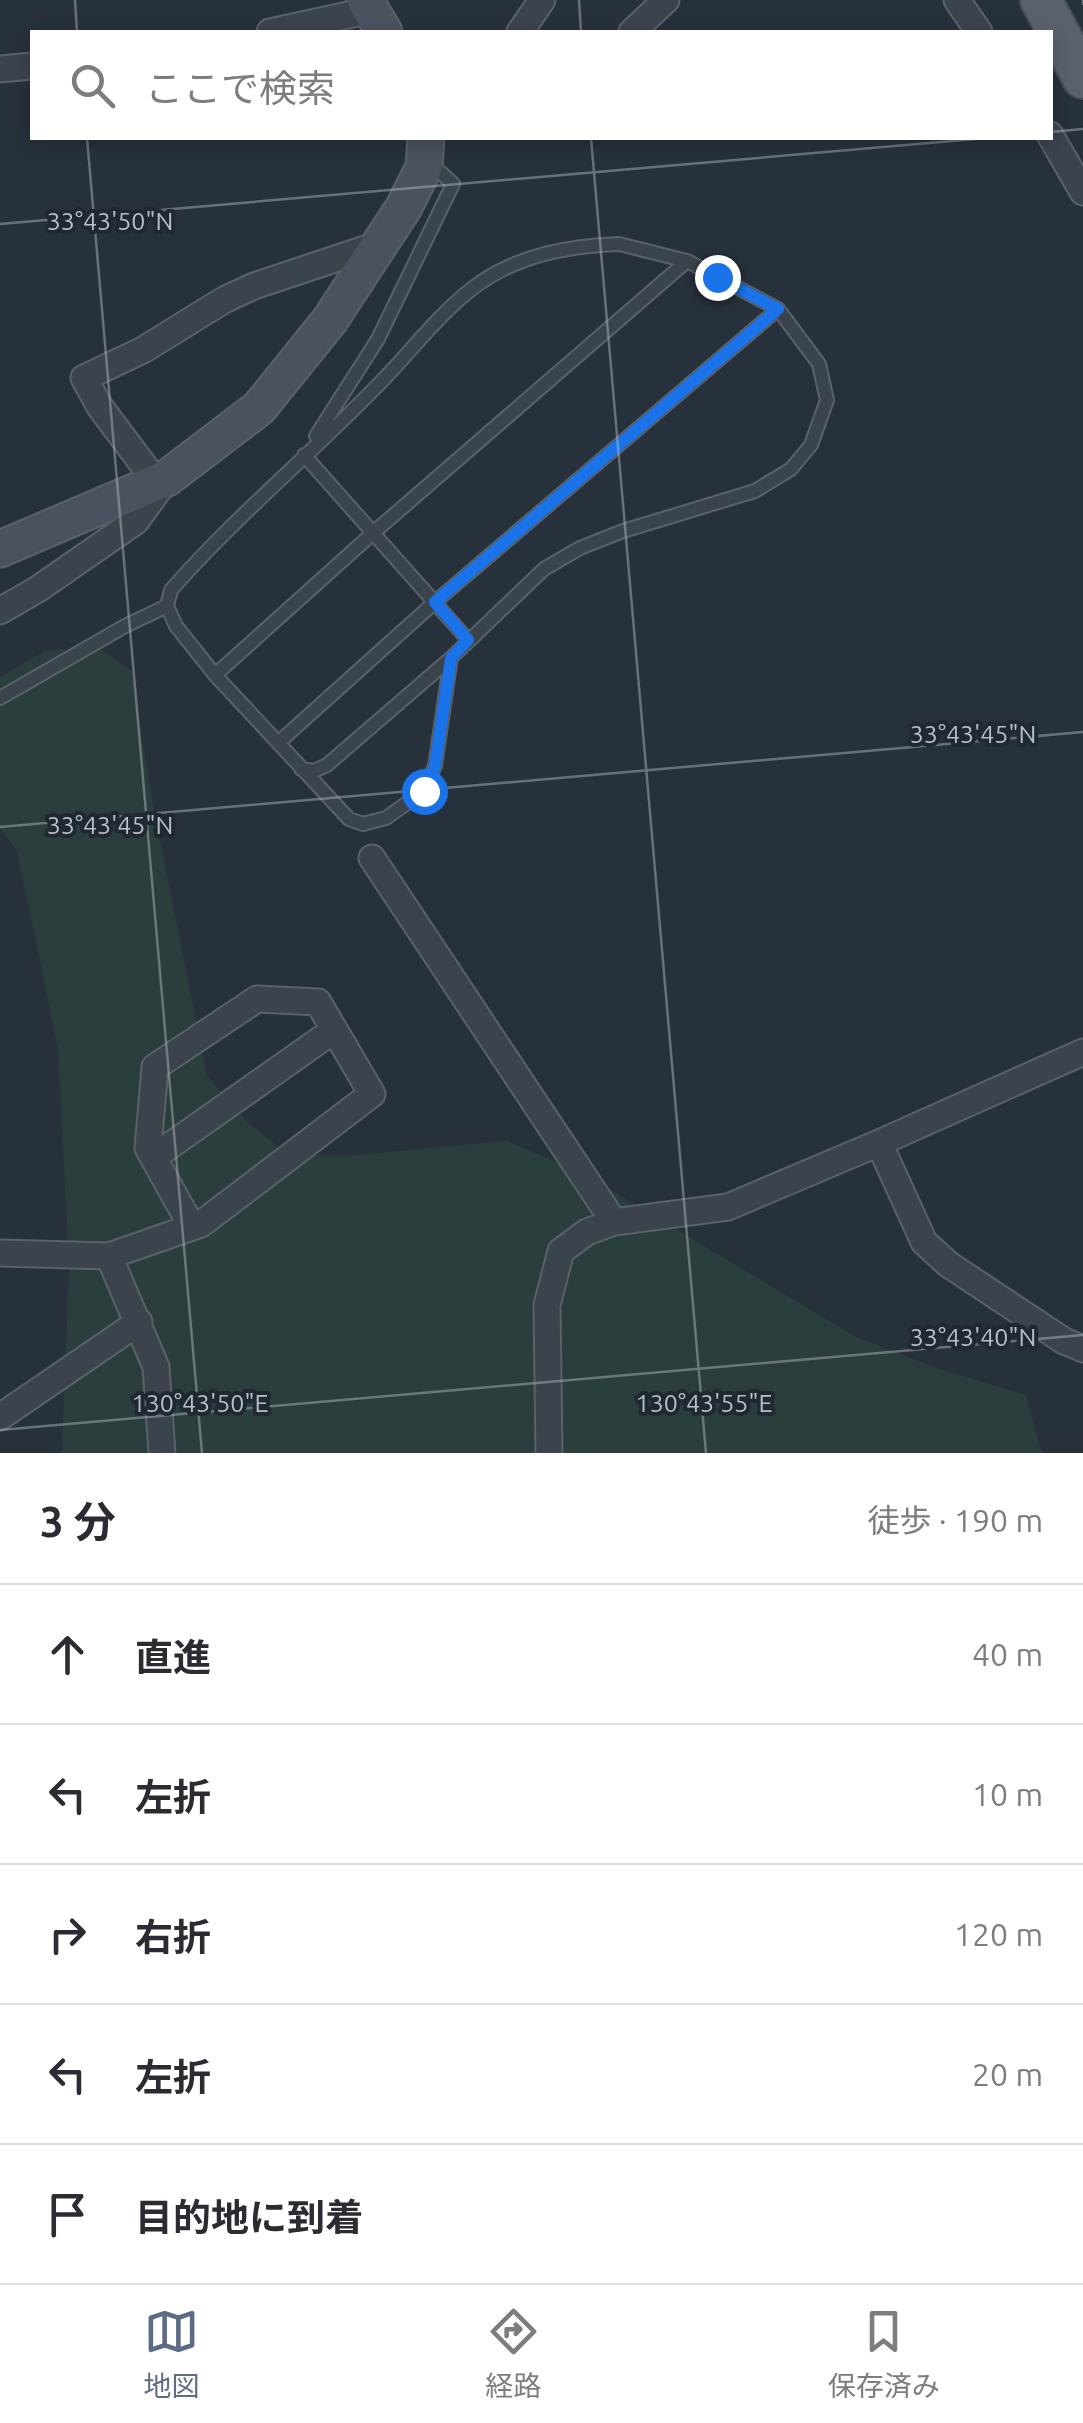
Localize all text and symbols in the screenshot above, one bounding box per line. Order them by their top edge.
search box [30,30,1053,140]
icon: search [65,58,120,113]
text: ここで検索 [145,67,335,109]
text: 33°43'50"N [47,207,173,235]
route end [695,255,741,301]
text: 33°43'45"N [910,720,1036,748]
route start [402,769,448,815]
text: 33°43'45"N [47,811,173,839]
text: 33°43'40"N [910,1323,1036,1351]
text: 130°43'50"E [132,1389,268,1417]
text: 130°43'55"E [636,1389,772,1417]
text: 3 分 [40,1498,116,1545]
text: 徒歩 · 190 m [867,1502,1043,1538]
icon: ahead [40,1627,95,1682]
text: 直進 [135,1636,211,1678]
text: 40 m [972,1636,1043,1672]
icon: left [40,1767,95,1822]
text: 左折 [135,1776,211,1818]
text: 10 m [972,1776,1043,1812]
icon: right [40,1907,95,1962]
text: 右折 [135,1916,211,1958]
text: 120 m [954,1916,1043,1952]
icon: left [40,2047,95,2102]
text: 左折 [135,2056,211,2098]
text: 20 m [972,2056,1043,2092]
icon: arrive [40,2187,95,2242]
text: 目的地に到着 [135,2196,363,2238]
tab: 地図 [143,2304,199,2404]
tab: 経路 [485,2304,542,2404]
tab: 保存済み [828,2304,940,2404]

